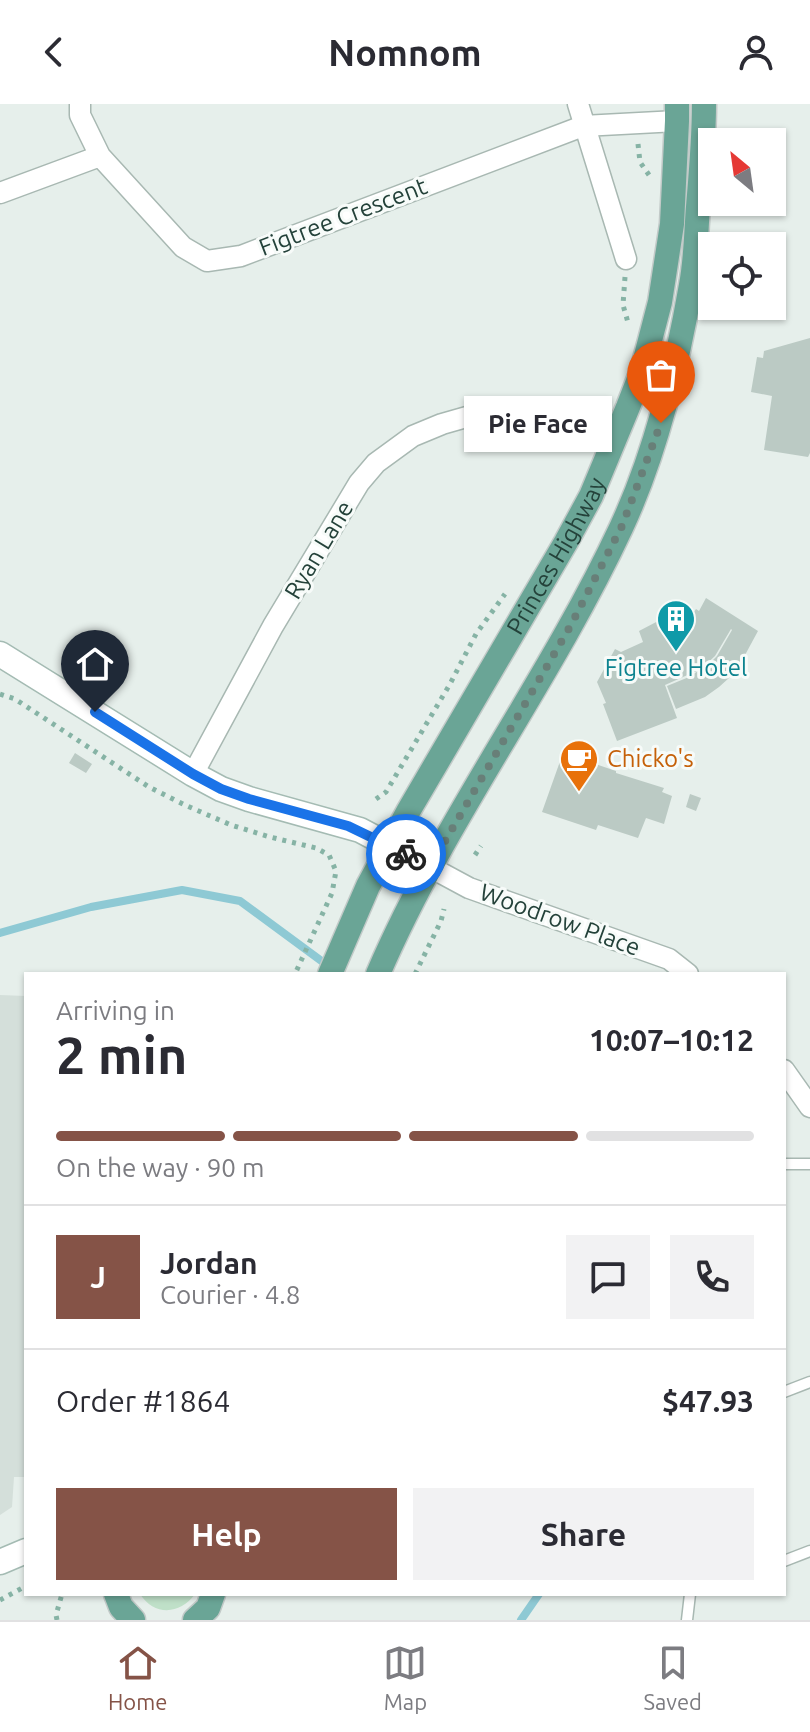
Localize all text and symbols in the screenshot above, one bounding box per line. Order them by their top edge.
icon: back [32,30,76,74]
icon: person [734,30,778,74]
text: Nomnom [328,32,482,73]
north arrow [698,128,786,216]
map controls [698,128,786,320]
street label: Figtree Crescent [255,172,431,261]
button: locate [698,232,786,320]
pin [627,341,695,423]
icon: bag [639,353,683,397]
callout: Pie Face [465,395,613,451]
text: Pie Face [488,409,588,438]
street label: Princes Highway [501,473,610,639]
street label: Ryan Lane [279,496,358,604]
building icon: Figtree Hotel [655,598,697,653]
pin [61,630,129,712]
icon: home [73,642,117,686]
place label: Figtree Hotel [605,654,747,681]
cafe icon: Chicko's [558,738,600,793]
place label: Chicko's [607,745,694,772]
courier [366,814,446,894]
icon: bike [384,832,428,876]
street label: Woodrow Place [476,878,644,961]
text: Arriving in [56,996,175,1025]
text: 10:07–10:12 [589,1023,754,1057]
text: 2 min [56,1026,187,1084]
text: On the way · 90 m [56,1153,264,1182]
button: chat [566,1235,650,1319]
button: phone [670,1235,754,1319]
text: Jordan [160,1246,258,1280]
text: J [90,1260,106,1294]
text: Courier · 4.8 [160,1280,300,1309]
text: Order #1864 [56,1384,230,1418]
text: $47.93 [662,1384,754,1418]
button: Help [56,1488,397,1580]
button: Share [413,1488,754,1580]
tab: Home [108,1641,167,1714]
tab: Map [383,1641,427,1714]
tab: Saved [643,1641,702,1714]

